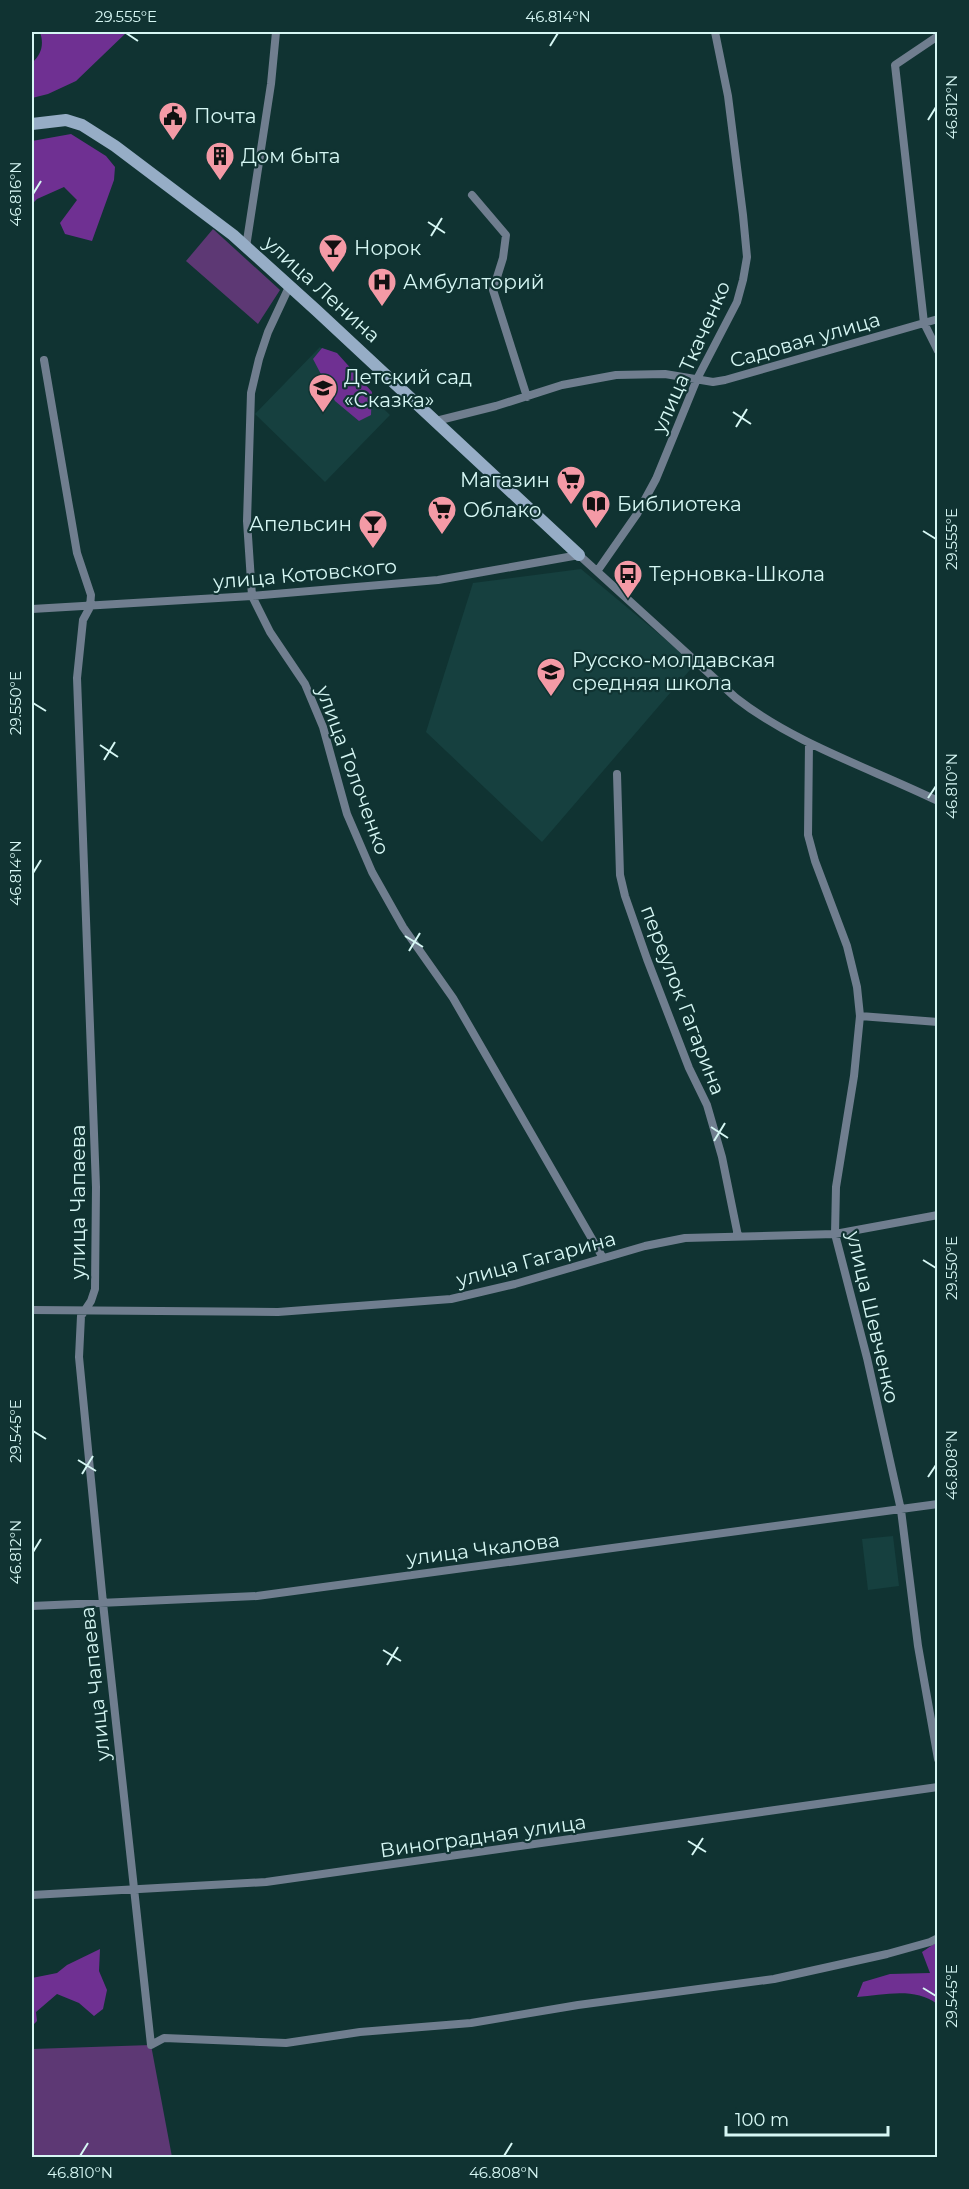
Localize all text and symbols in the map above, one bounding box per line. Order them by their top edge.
text: 29.555°E [95,7,157,26]
text: 46.814°N [525,7,591,26]
text: 46.812°N [942,75,961,139]
public building icon: Почта [157,100,189,142]
place label: Почта [194,104,256,128]
building icon: Дом быта [204,140,236,182]
place label: Дом быта [241,144,340,168]
text: 46.816°N [6,162,25,226]
street label: улица Ленина [258,230,385,347]
bar icon: Норок [317,232,349,274]
place label: Норок [354,236,422,260]
hospital icon: Амбулаторий [366,266,398,308]
place label: Амбулаторий [403,270,545,294]
street label: улица Ткаченко [646,277,735,438]
street label: Садовая улица [727,307,883,373]
place label: Детский сад «Сказка» [344,365,472,412]
school or university icon: Детский сад «Сказка» [307,372,339,414]
supermarket icon: Магазин [555,464,587,506]
place label: Магазин [460,468,550,492]
library icon: Библиотека [580,488,612,530]
place label: Библиотека [617,492,742,516]
supermarket icon: Облако [426,494,458,536]
place label: Облако [463,498,541,522]
bar icon: Апельсин [357,508,389,550]
text: 29.555°E [942,508,961,570]
place label: Апельсин [249,512,352,536]
street label: улица Котовского [211,554,398,594]
bus stop icon: Терновка-Школа [612,558,644,600]
place label: Терновка-Школа [649,562,825,586]
place label: Русско-молдавская средняя школа [572,648,775,695]
school or university icon: Русско-молдавская средняя школа [535,656,567,698]
text: 29.550°E [6,671,25,735]
street label: улица Толоченко [311,681,395,858]
text: 46.810°N [942,753,961,819]
text: 46.814°N [6,840,25,906]
street label: переулок Гагарина [636,902,730,1098]
street label: улица Чапаева [66,1125,90,1280]
street label: улица Гагарина [453,1226,618,1292]
street label: улица Шевченко [841,1228,904,1405]
text: 29.550°E [942,1236,961,1300]
text: 29.545°E [6,1399,25,1463]
text: 46.808°N [942,1430,961,1500]
text: 46.812°N [6,1520,25,1584]
street label: улица Чкалова [404,1528,561,1570]
street label: улица Чапаева [75,1606,115,1763]
street label: Виноградная улица [378,1810,588,1862]
text: 29.545°E [942,1964,961,2028]
scale bar [726,2099,888,2137]
text: 100 m [735,2109,789,2131]
text: 46.810°N [47,2163,113,2182]
text: 46.808°N [469,2163,539,2182]

